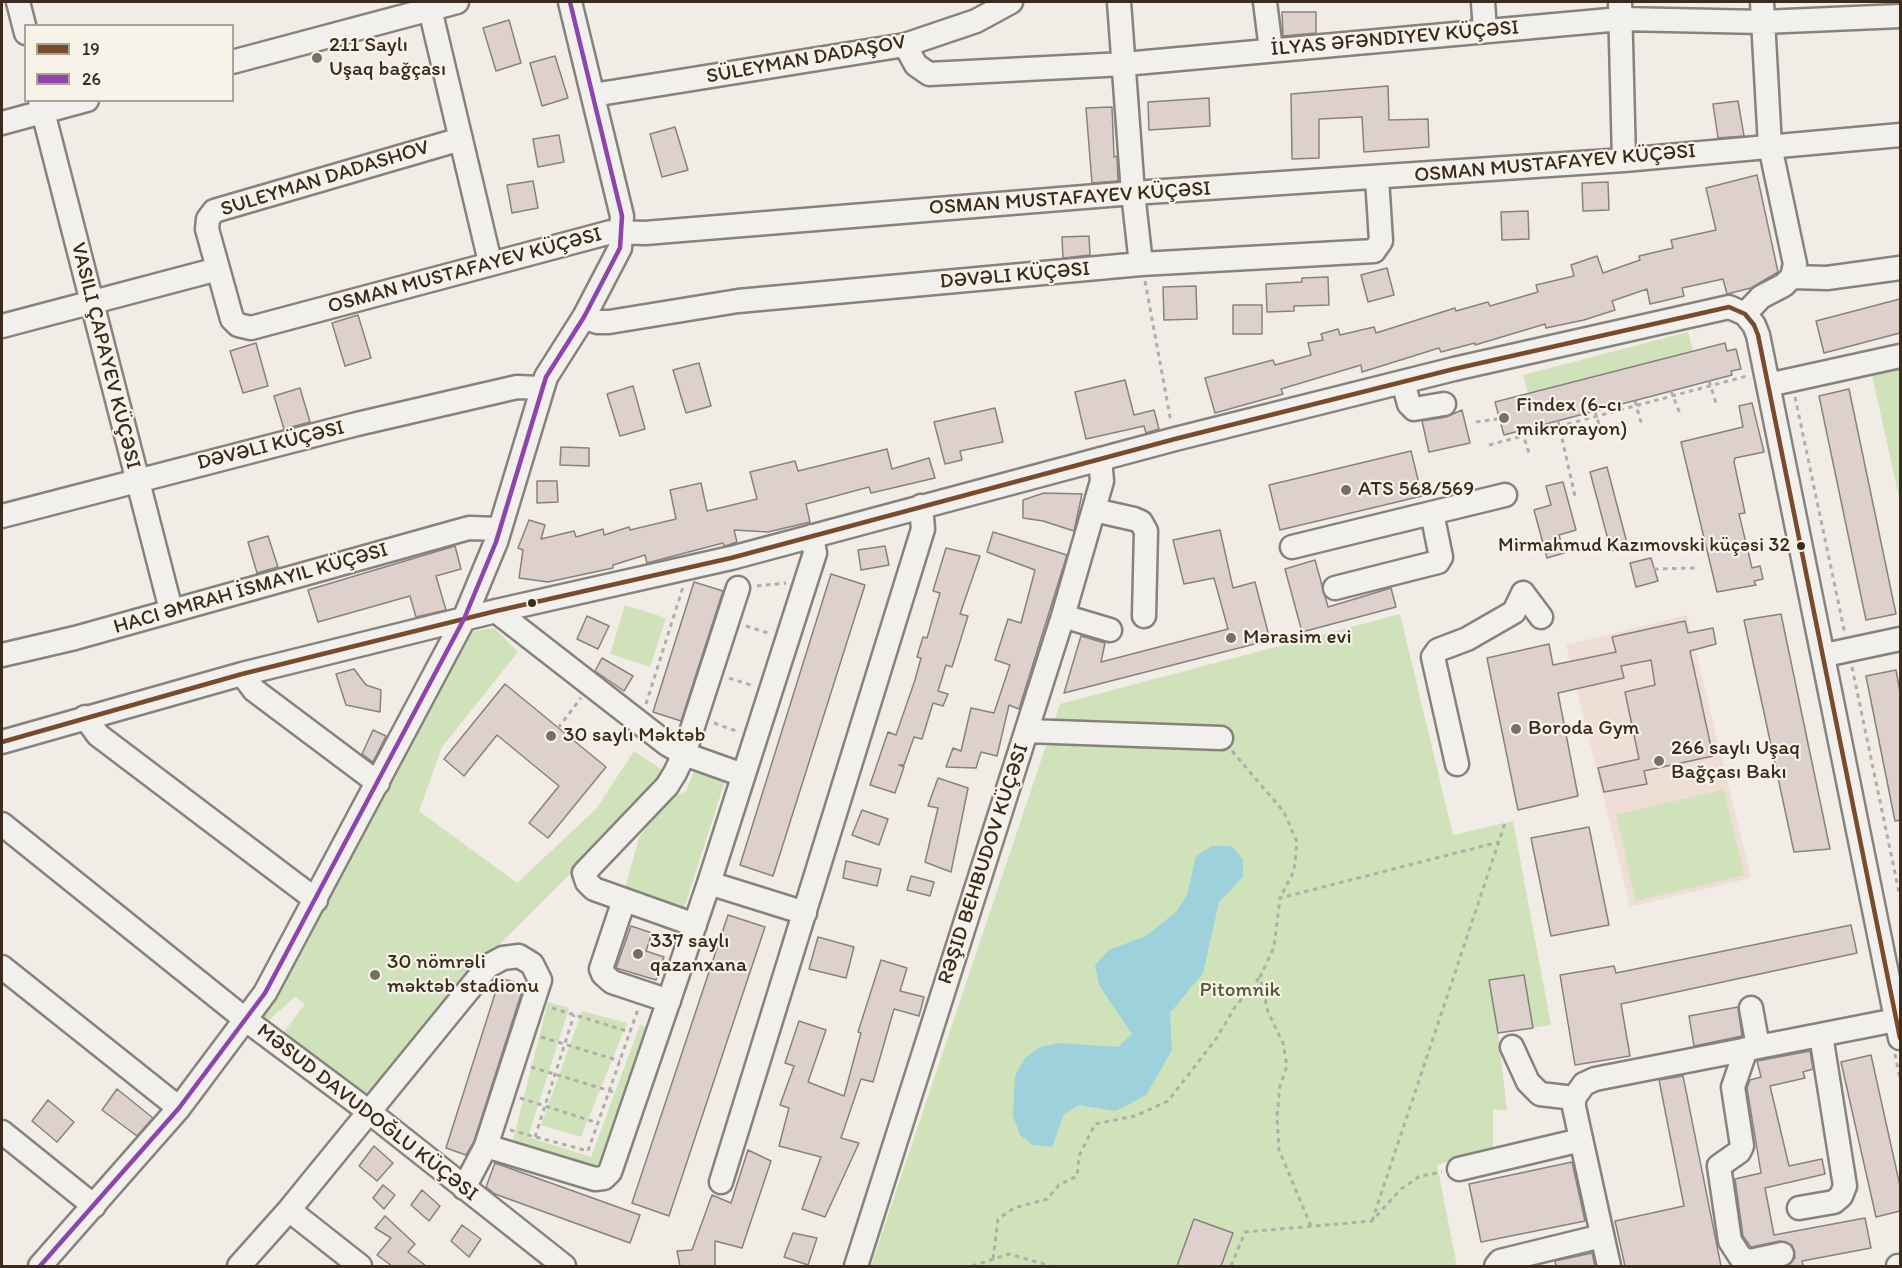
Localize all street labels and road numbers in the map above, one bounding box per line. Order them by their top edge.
street label: İLYAS ƏFƏNDIYEV KÜÇƏSI [1270,16,1520,62]
street label: SÜLEYMAN DADAŞOV [704,30,908,90]
street label: SULEYMAN DADASHOV [218,135,432,223]
street label: OSMAN MUSTAFAYEV KÜÇƏSI [1413,139,1697,189]
street label: OSMAN MUSTAFAYEV KÜÇƏSI [928,177,1212,221]
street label: OSMAN MUSTAFAYEV KÜÇƏSI [325,222,605,320]
street label: VASILI ÇAPAYEV KÜÇƏSI [65,240,145,472]
street label: DƏVƏLI KÜÇƏSI [939,257,1091,295]
street label: DƏVƏLI KÜÇƏSI [195,416,347,476]
street label: HACI ƏMRAH İSMAYIL KÜÇƏSI [111,538,391,640]
street label: RƏŞID BEHBUDOV KÜÇƏSI [933,740,1035,988]
street label: MƏSUD DAVUDOĞLU KÜÇƏSI [251,1019,483,1207]

